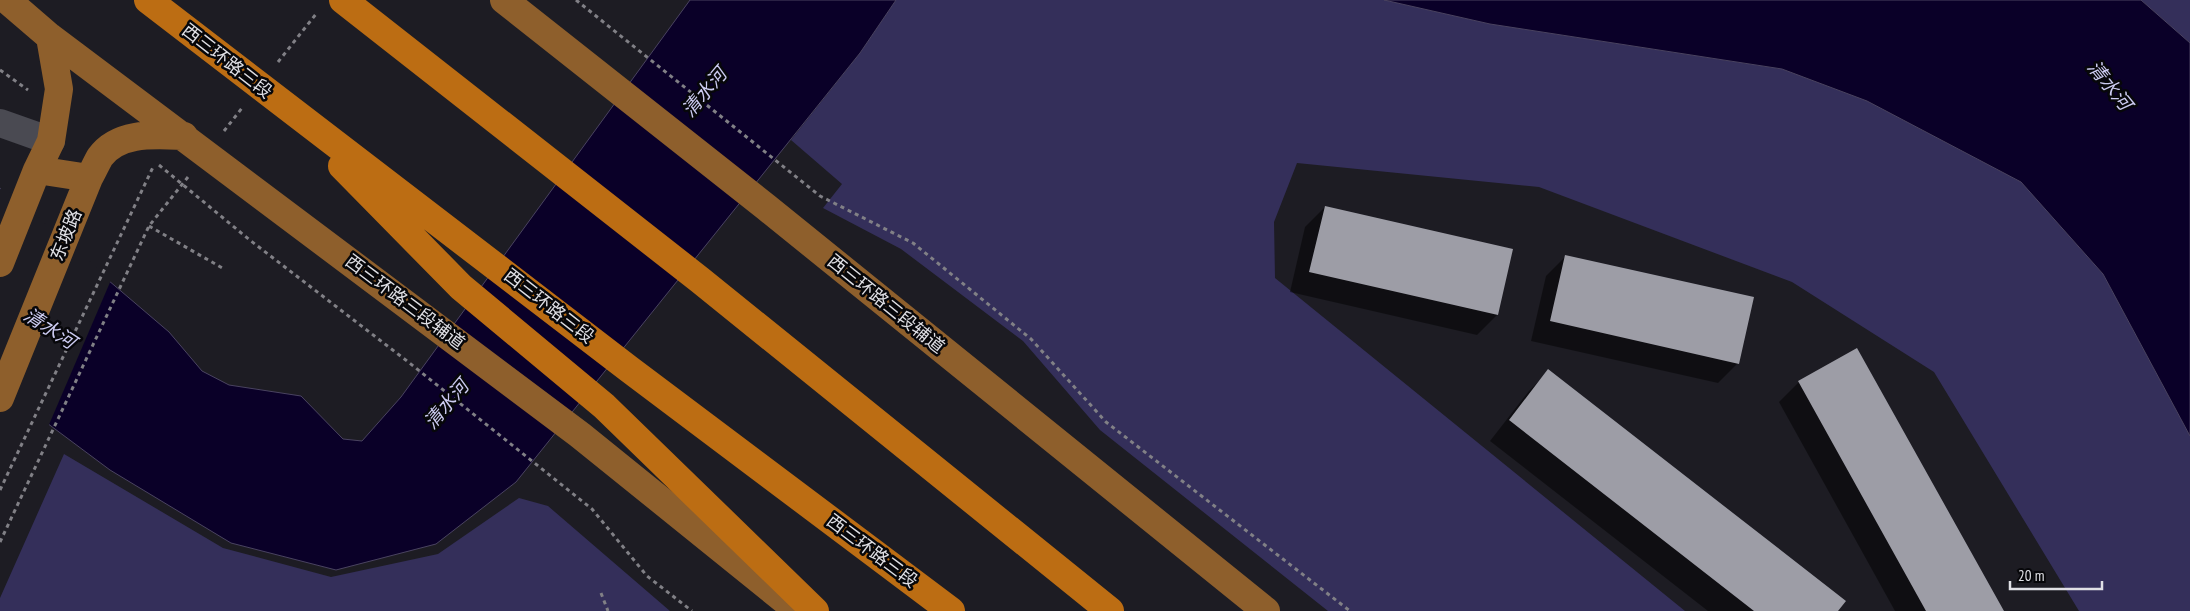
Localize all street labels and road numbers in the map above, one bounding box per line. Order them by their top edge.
street label: 西三环路三段 [178,18,277,103]
street label: 东坡路 [45,205,86,264]
street label: 西三环路三段辅道 [341,249,470,354]
street label: 西三环路三段辅道 [823,249,950,358]
street label: 西三环路三段 [500,263,599,348]
street label: 西三环路三段 [822,509,922,592]

